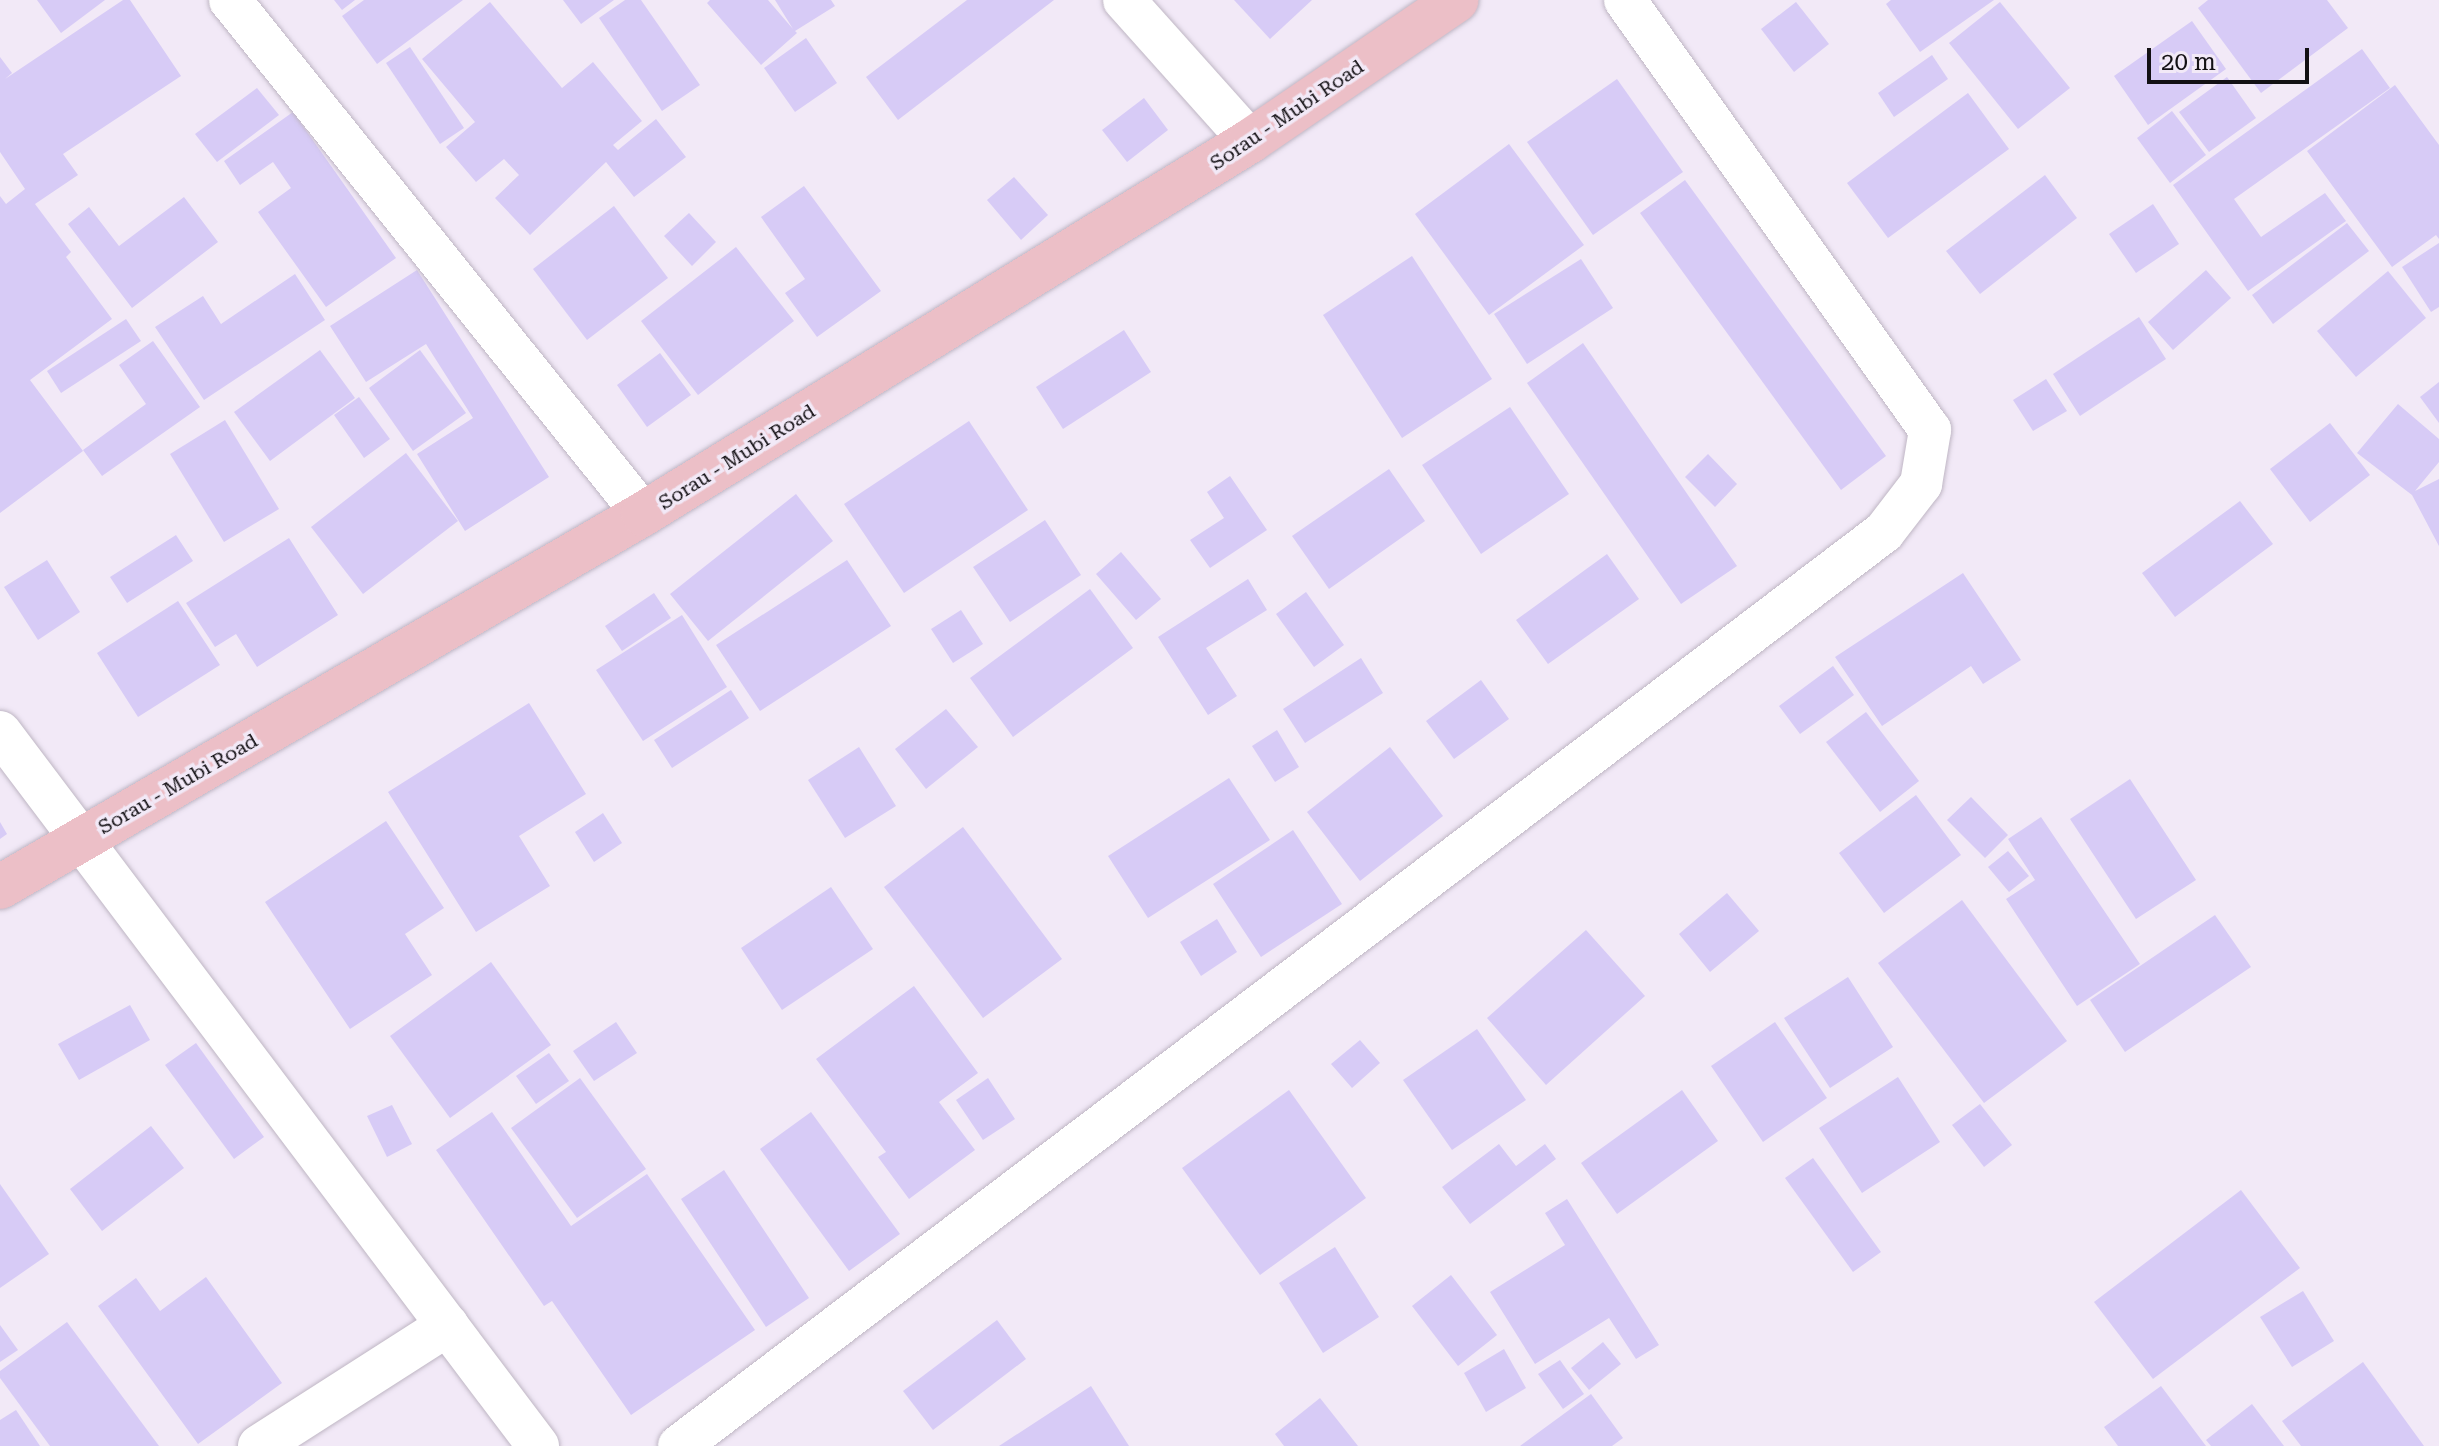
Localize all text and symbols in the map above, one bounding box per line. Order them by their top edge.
scale bar [2151,32,2313,82]
text: 20 m [2161,48,2216,76]
street label: Sorau - Mubi Road [1206,55,1368,175]
street label: Sorau - Mubi Road [654,399,820,515]
street label: Sorau - Mubi Road [94,729,262,839]

